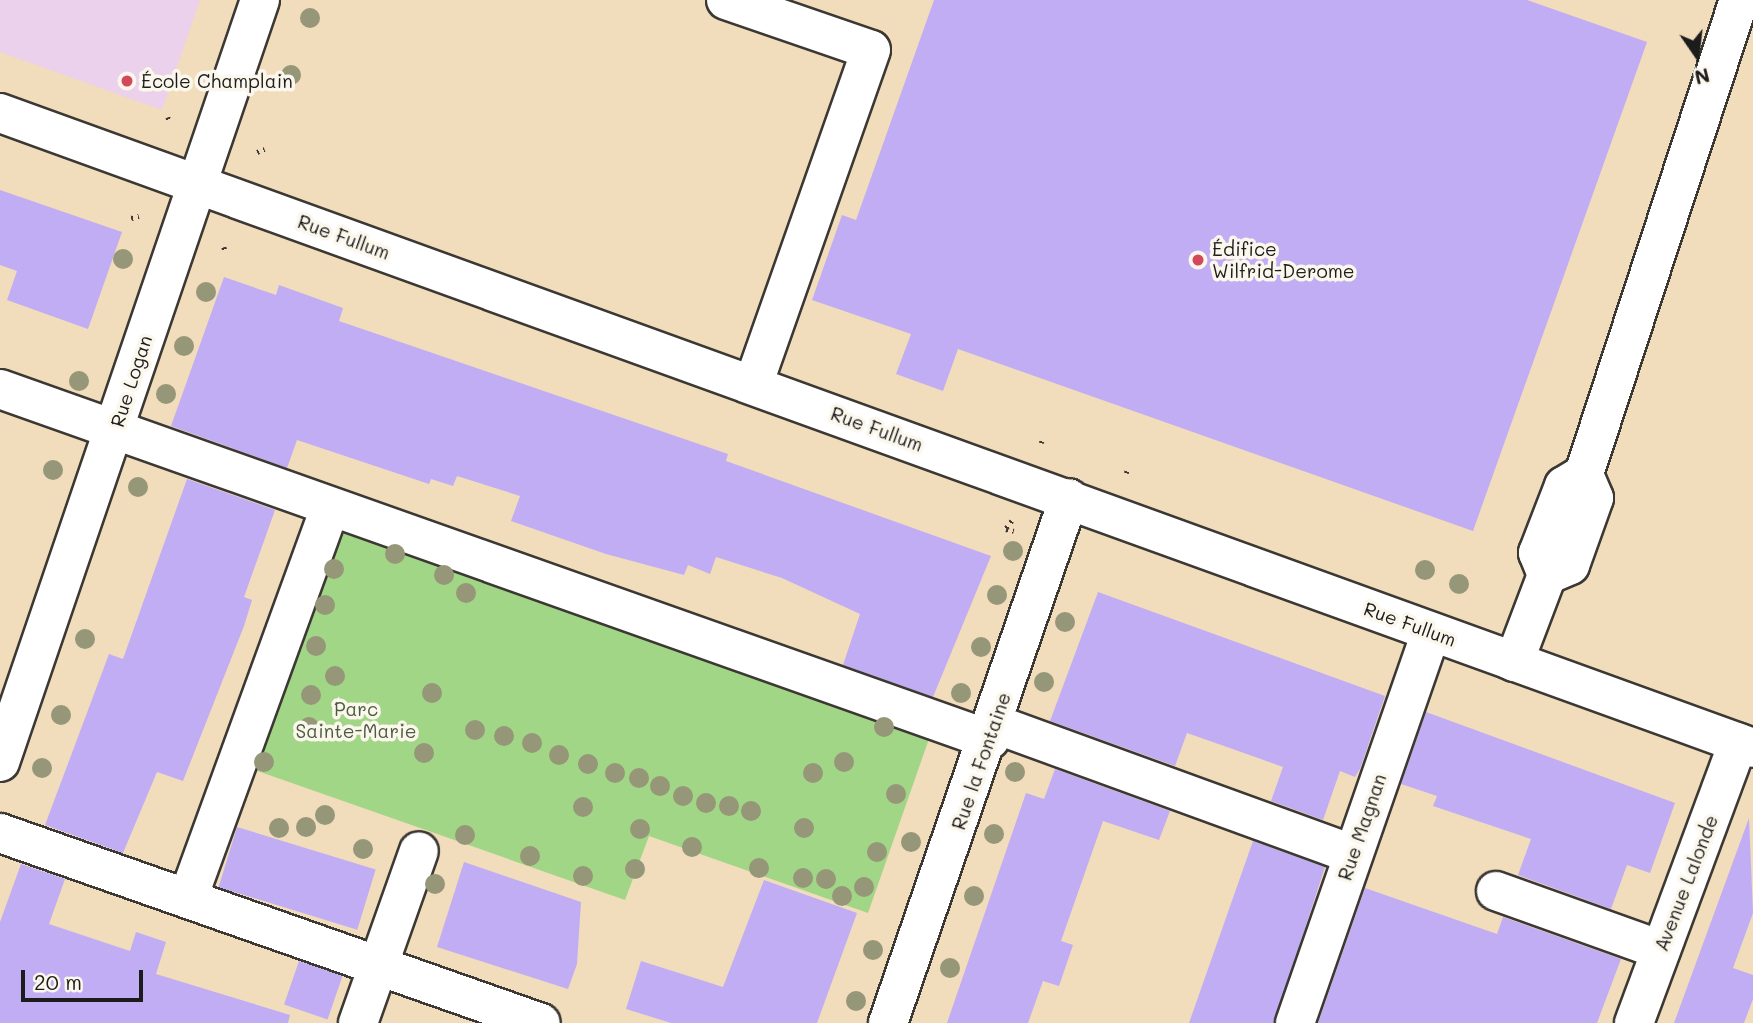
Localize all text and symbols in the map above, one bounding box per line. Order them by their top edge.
north arrow [1662,21,1732,91]
text: N [1692,63,1712,91]
place label: École Champlain [141,70,293,92]
marker: École Champlain [119,73,135,89]
street label: Rue Fullum [295,210,393,264]
place label: Édifice Wilfrid-Derome [1212,238,1355,282]
marker: Édifice Wilfrid-Derome [1190,252,1206,268]
street label: Rue Logan [105,332,157,430]
street label: Rue Fullum [828,402,926,456]
street label: Rue Fullum [1361,597,1459,651]
street label: Rue la Fontaine [947,689,1015,833]
park label: Parc Sainte-Marie [295,698,417,742]
street label: Rue Magnan [1333,771,1391,883]
street label: Avenue Lalonde [1650,812,1722,954]
scale bar [24,956,147,1000]
text: 20 m [34,968,82,995]

